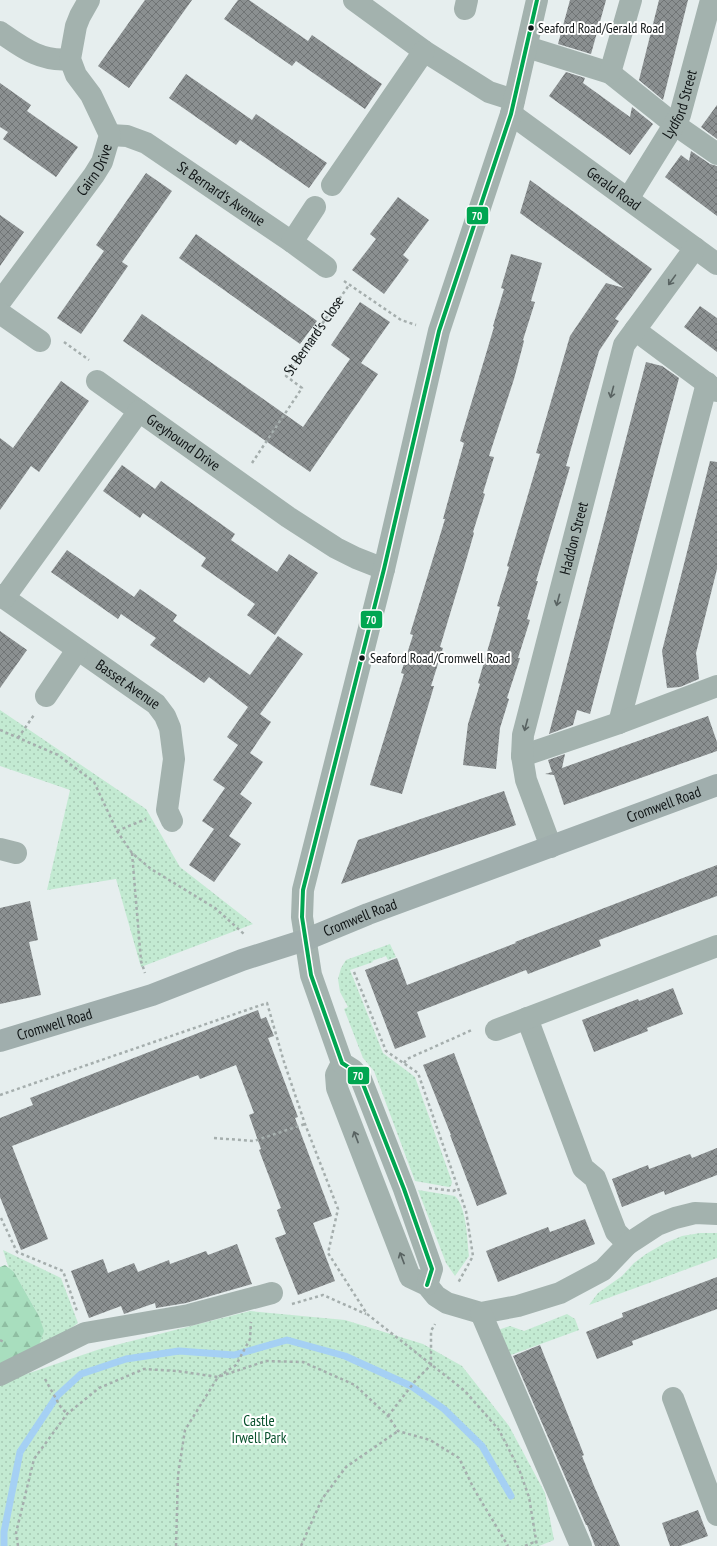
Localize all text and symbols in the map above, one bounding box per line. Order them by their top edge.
place label: Seaford Road/Gerald Road [538,19,664,37]
marker: Seaford Road/Gerald Road [526,23,536,33]
street label: Lydford Street [658,68,701,142]
street label: Cairn Drive [72,142,116,199]
street label: St Bernard's Avenue [174,157,269,230]
street label: Gerald Road [583,162,645,214]
line badge: 70 [466,206,489,225]
text: 70 [472,209,482,223]
one-way arrow [668,274,676,285]
street label: St Bernard's Close [279,292,348,379]
one-way arrow [607,386,615,399]
street label: Greyhound Drive [143,409,224,475]
street label: Haddon Street [555,500,592,577]
one-way arrow [554,593,561,606]
line badge: 70 [360,610,383,629]
text: 70 [366,613,376,627]
place label: Seaford Road/Cromwell Road [370,649,510,667]
marker: Seaford Road/Cromwell Road [357,653,367,663]
street label: Basset Avenue [92,655,164,713]
one-way arrow [521,719,529,732]
street label: Cromwell Road [624,782,703,827]
street label: Cromwell Road [320,894,400,940]
street label: Cromwell Road [14,1004,94,1044]
line badge: 70 [347,1066,370,1085]
text: 70 [353,1069,363,1083]
one-way arrow [351,1131,359,1143]
one-way arrow [398,1253,406,1265]
park label: Castle Irwell Park [232,1411,287,1447]

